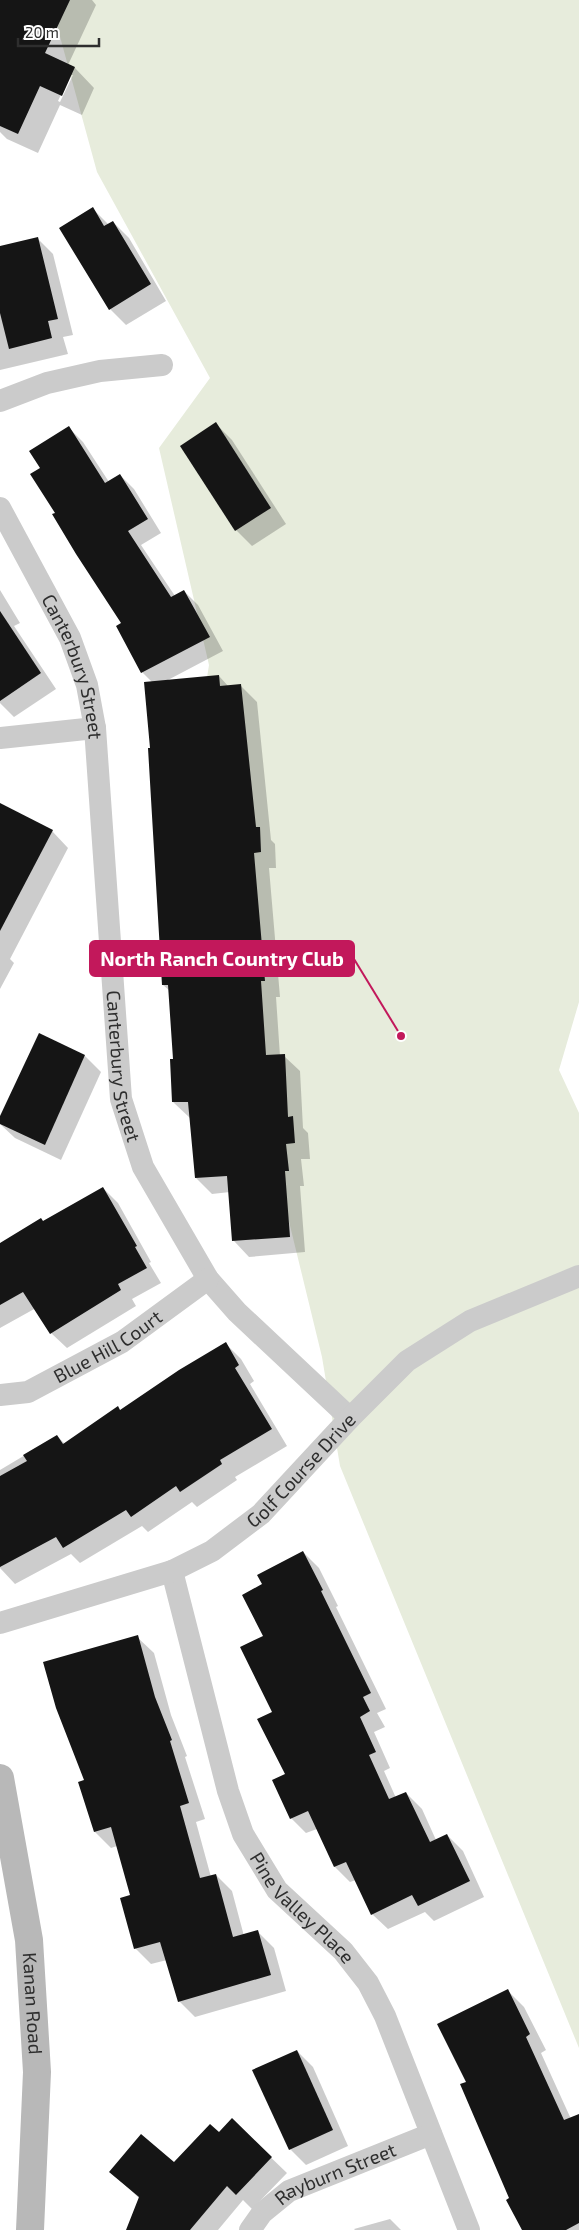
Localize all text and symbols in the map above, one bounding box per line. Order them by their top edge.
scale bar [18,15,99,47]
text: 20 m [25,23,59,41]
street label: Canterbury Street [37,590,108,740]
callout: North Ranch Country Club [90,941,354,976]
text: North Ranch Country Club [100,946,344,971]
street label: Canterbury Street [102,989,146,1145]
street label: Blue Hill Court [49,1305,166,1387]
street label: Golf Course Drive [242,1408,360,1532]
street label: Pine Valley Place [246,1848,360,1967]
street label: Kanan Road [19,1952,48,2055]
street label: Rayburn Street [269,2137,399,2209]

